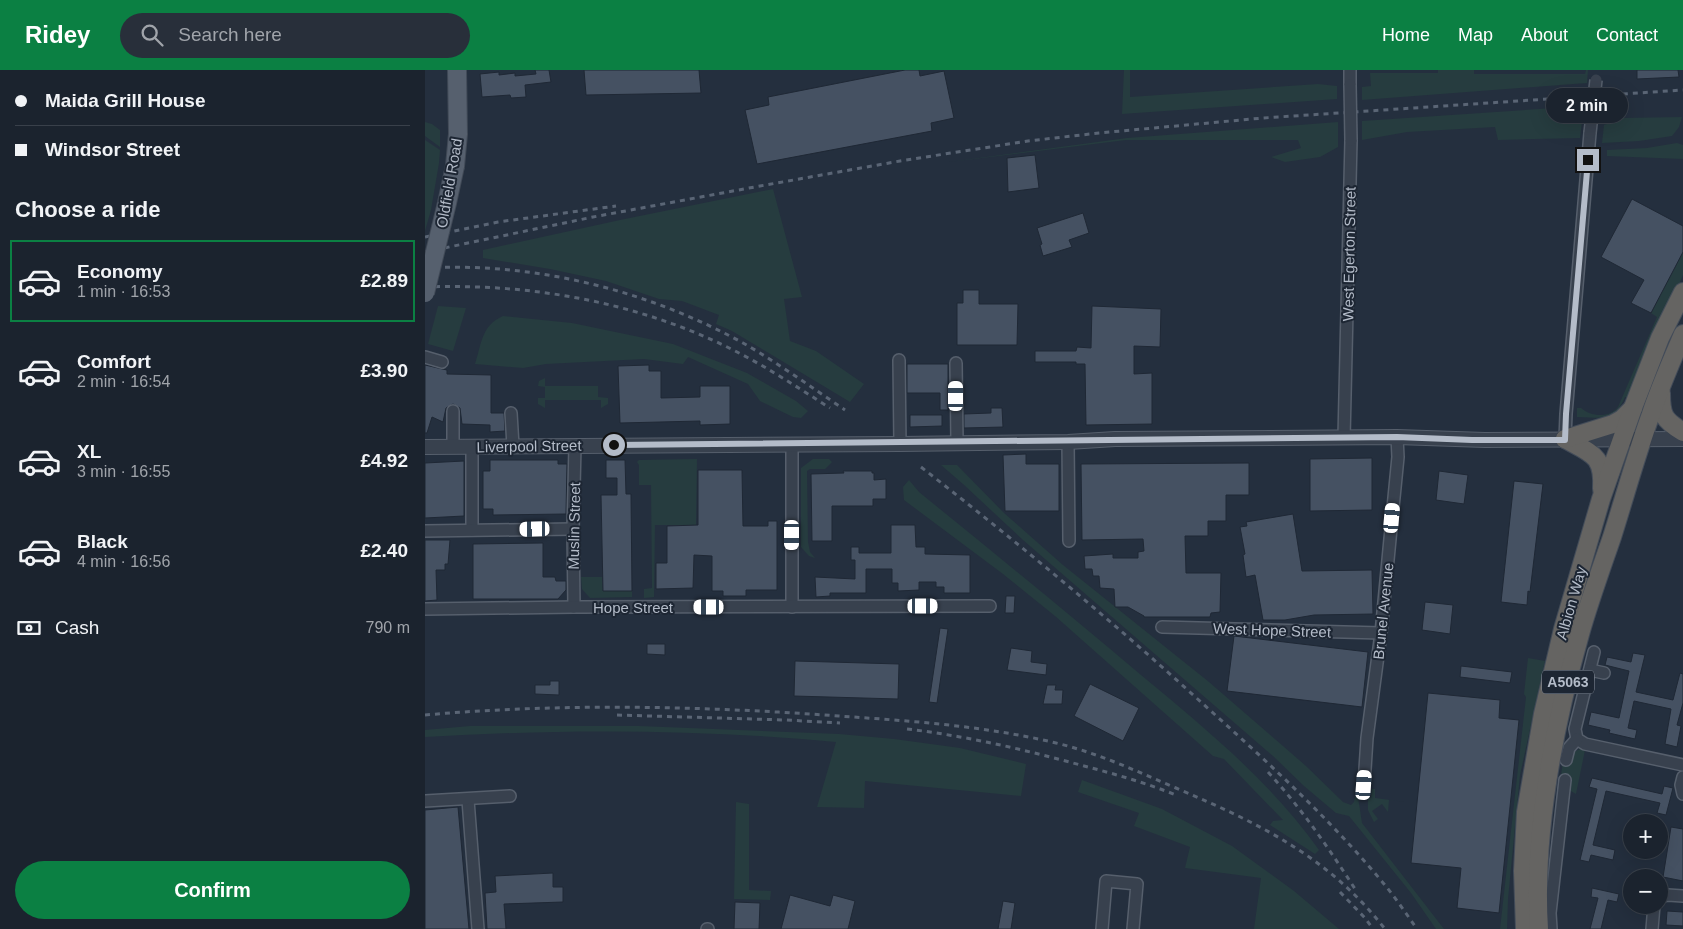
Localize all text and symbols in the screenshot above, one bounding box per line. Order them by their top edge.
search box [120,13,470,58]
text: Ridey [25,21,90,48]
icon: search [138,21,166,49]
text: Search here [178,24,282,45]
text: Home [1382,25,1430,45]
text: Map [1458,25,1493,45]
text: About [1521,25,1568,45]
text: Contact [1596,25,1658,45]
callout: 2 min [1547,88,1629,122]
text: Maida Grill House [45,90,205,111]
text: 2 min [1566,97,1608,114]
street label: Oldfield Road [433,137,465,229]
text: Windsor Street [45,139,180,160]
route end [1577,149,1599,171]
street label: West Egerton Street [1339,186,1359,322]
text: Choose a ride [15,197,160,222]
icon: car [17,259,62,304]
text: Economy [77,261,163,282]
text: £2.89 [360,270,408,291]
text: 1 min · 16:53 [77,283,170,300]
icon: car [17,349,62,394]
text: Comfort [77,351,151,372]
text: £3.90 [360,360,408,381]
text: 2 min · 16:54 [77,373,170,390]
car [948,381,963,411]
route start [603,434,625,456]
street label: Liverpool Street [476,437,583,455]
icon: car [17,439,62,484]
text: XL [77,441,101,462]
text: £4.92 [360,450,408,471]
text: 3 min · 16:55 [77,463,170,480]
street label: Muslin Street [565,481,583,570]
car [1383,502,1400,534]
car [784,520,799,550]
car [519,521,550,537]
icon: car [17,529,62,574]
text: Black [77,531,128,552]
text: £2.40 [360,540,408,561]
text: 4 min · 16:56 [77,553,170,570]
street label: Brunel Avenue [1369,562,1397,660]
street label: Albion Way [1552,564,1590,642]
street label: Hope Street [593,599,674,616]
car [908,599,938,614]
car [694,600,724,615]
icon: cash [15,614,43,642]
text: Cash [55,617,99,638]
text: 790 m [366,619,410,636]
street label: West Hope Street [1213,619,1332,641]
road number: A5063 [1542,670,1594,694]
car [1355,770,1372,800]
map controls [1623,814,1668,914]
button: + [1623,814,1668,859]
button: Confirm [15,861,410,919]
button: − [1623,869,1668,914]

